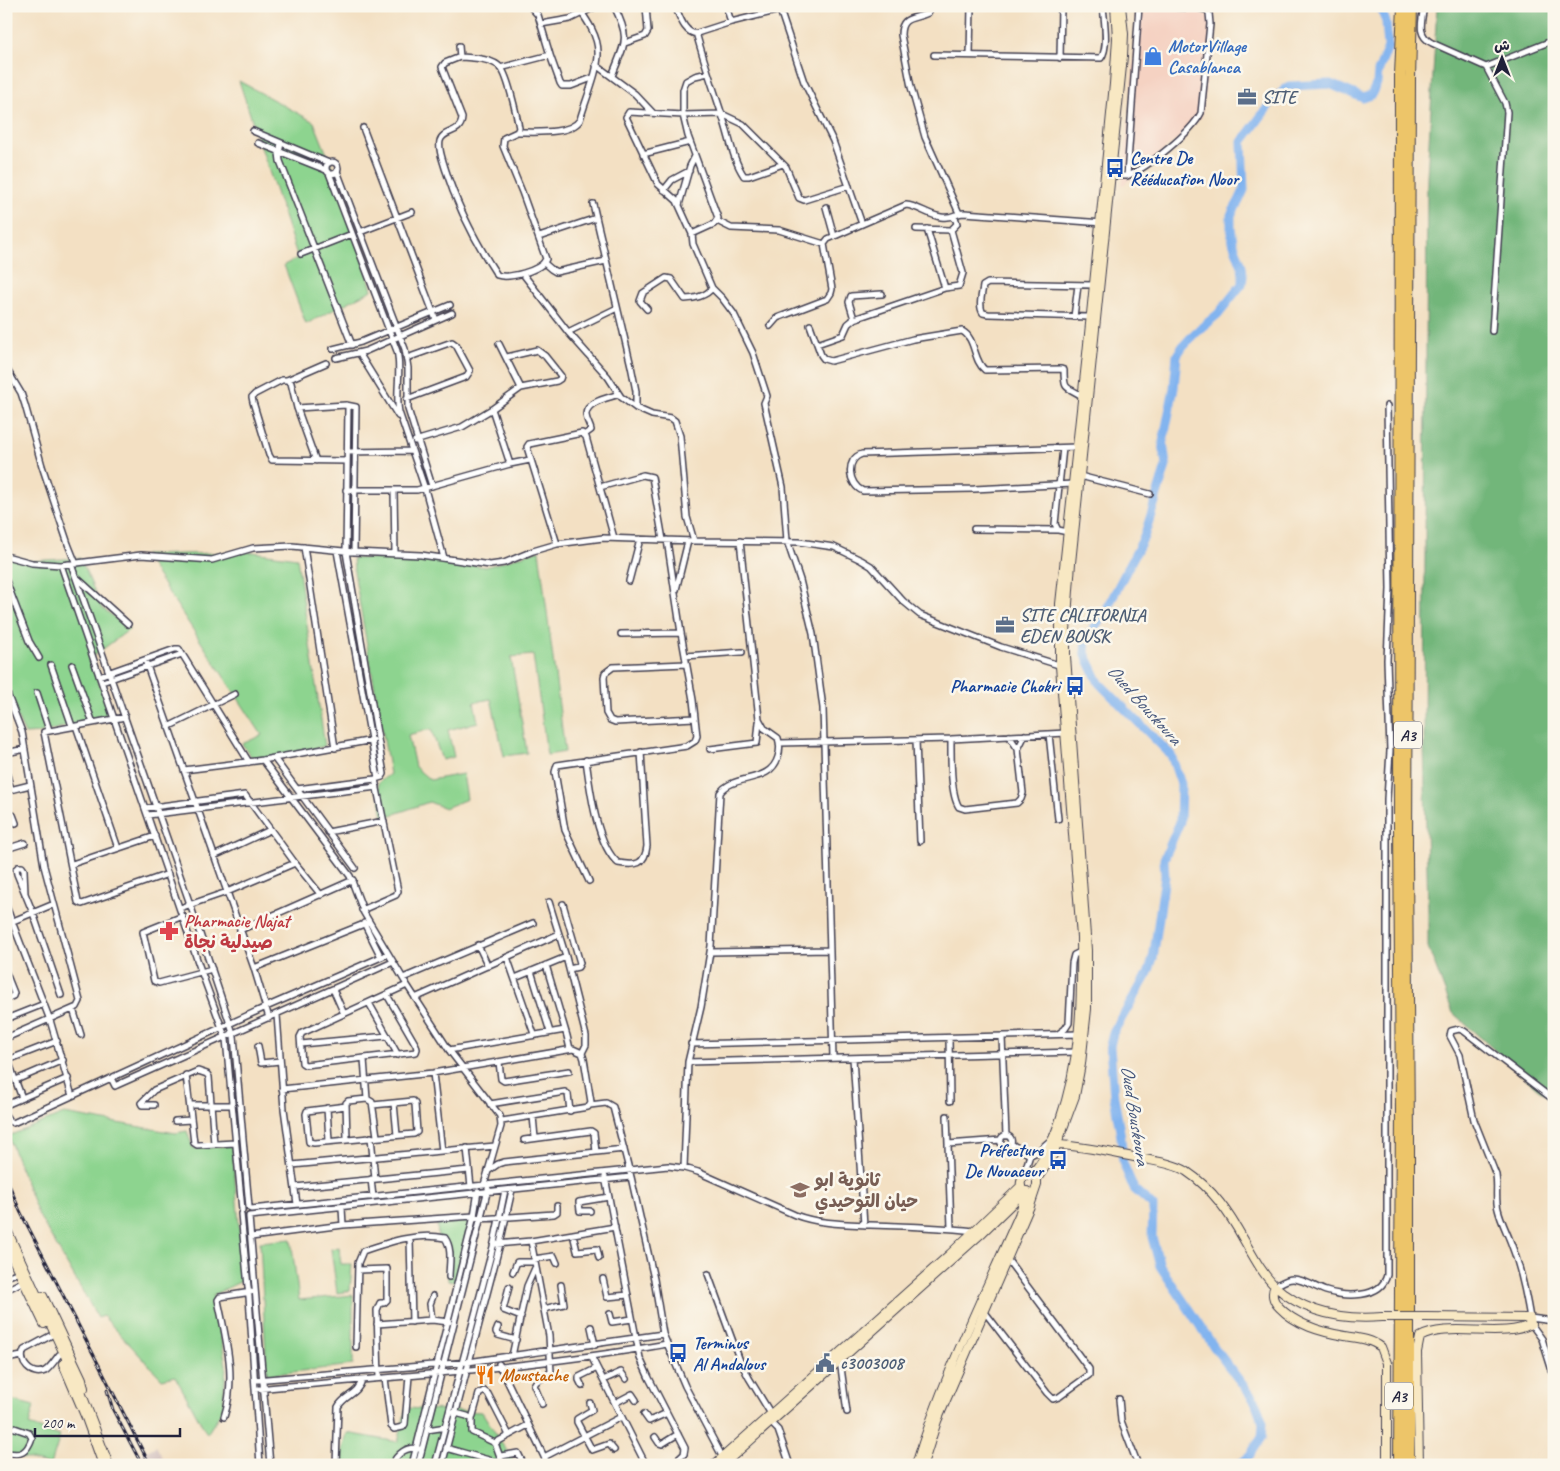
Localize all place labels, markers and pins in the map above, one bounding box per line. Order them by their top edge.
place label: MotorVillage Casablanca [1168,35,1248,78]
shop icon: MotorVillage Casablanca [1142,45,1164,67]
office icon: SITE [1236,86,1258,108]
place label: SITE [1262,86,1299,108]
place label: Centre De Rééducation Noor [1130,147,1241,190]
bus stop icon: Centre De Rééducation Noor [1104,157,1126,179]
place label: SITE CALIFORNIA EDEN BOUSK [1020,604,1147,647]
office icon: SITE CALIFORNIA EDEN BOUSK [994,614,1016,636]
place label: Pharmacie Chokri [950,675,1062,697]
bus stop icon: Pharmacie Chokri [1064,675,1086,697]
place label: Pharmacie Najat صيدلية نجاة [184,910,293,953]
pharmacy icon: Pharmacie Najat صيدلية نجاة [158,920,180,942]
place label: Préfecture De Nouaceur [965,1139,1046,1182]
bus stop icon: Préfecture De Nouaceur [1047,1149,1069,1171]
place label: ثانوية ابو حيان التوحيدي [813,1169,918,1215]
school or university icon: ثانوية ابو حيان التوحيدي [789,1179,811,1201]
place label: Terminus Al Andalous [693,1332,767,1375]
bus stop icon: Terminus Al Andalous [667,1342,689,1364]
public building icon: c3003008 [814,1352,836,1374]
place label: c3003008 [840,1352,905,1374]
restaurant icon: Moustache [474,1364,496,1386]
place label: Moustache [500,1364,569,1386]

